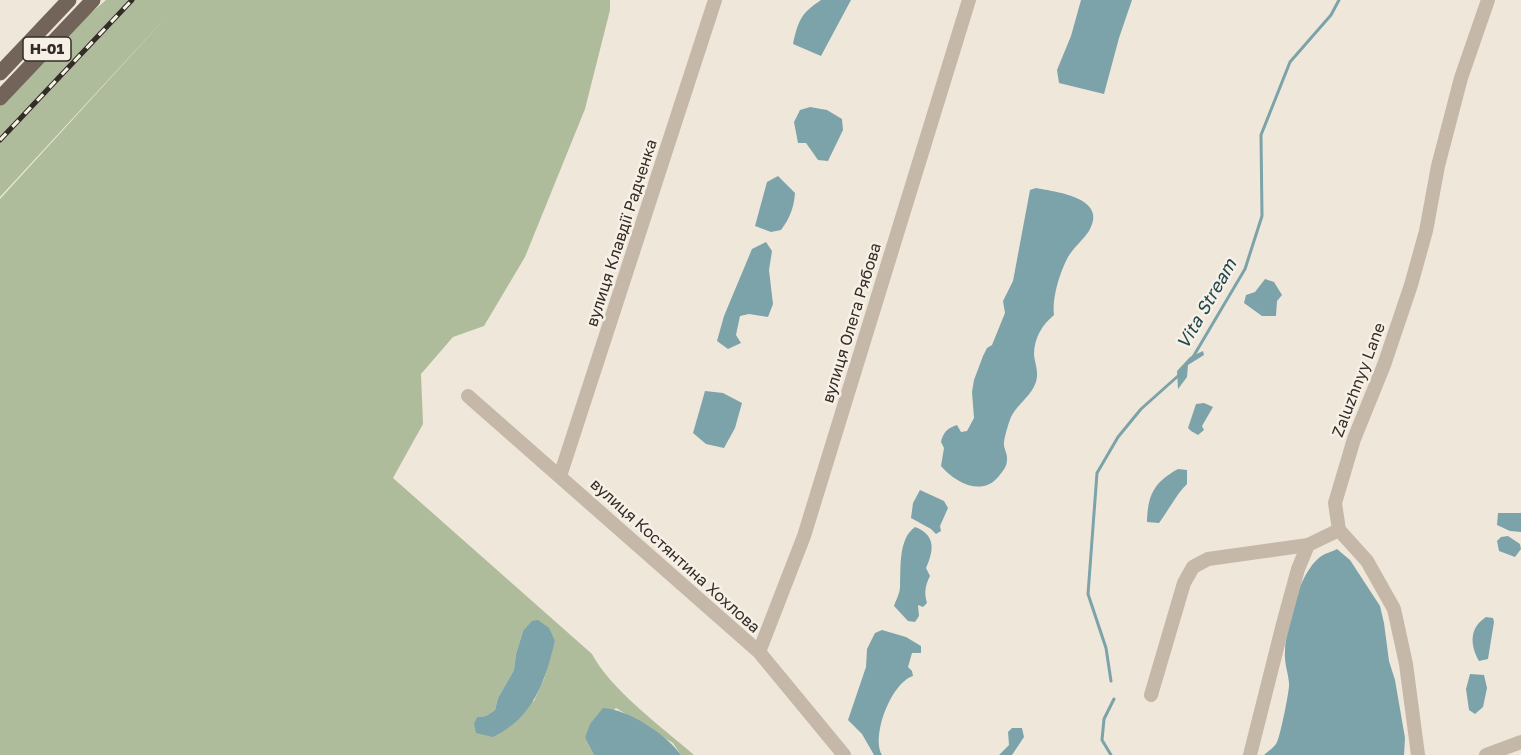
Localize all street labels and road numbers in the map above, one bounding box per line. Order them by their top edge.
road number: Н-01 [23,37,71,61]
street label: вулиця Клавдії Радченка [583,137,661,329]
street label: вулиця Олега Рябова [818,241,886,405]
street label: Zaluzhnyy Lane [1328,320,1390,440]
street label: вулиця Костянтина Хохлова [586,475,764,637]

